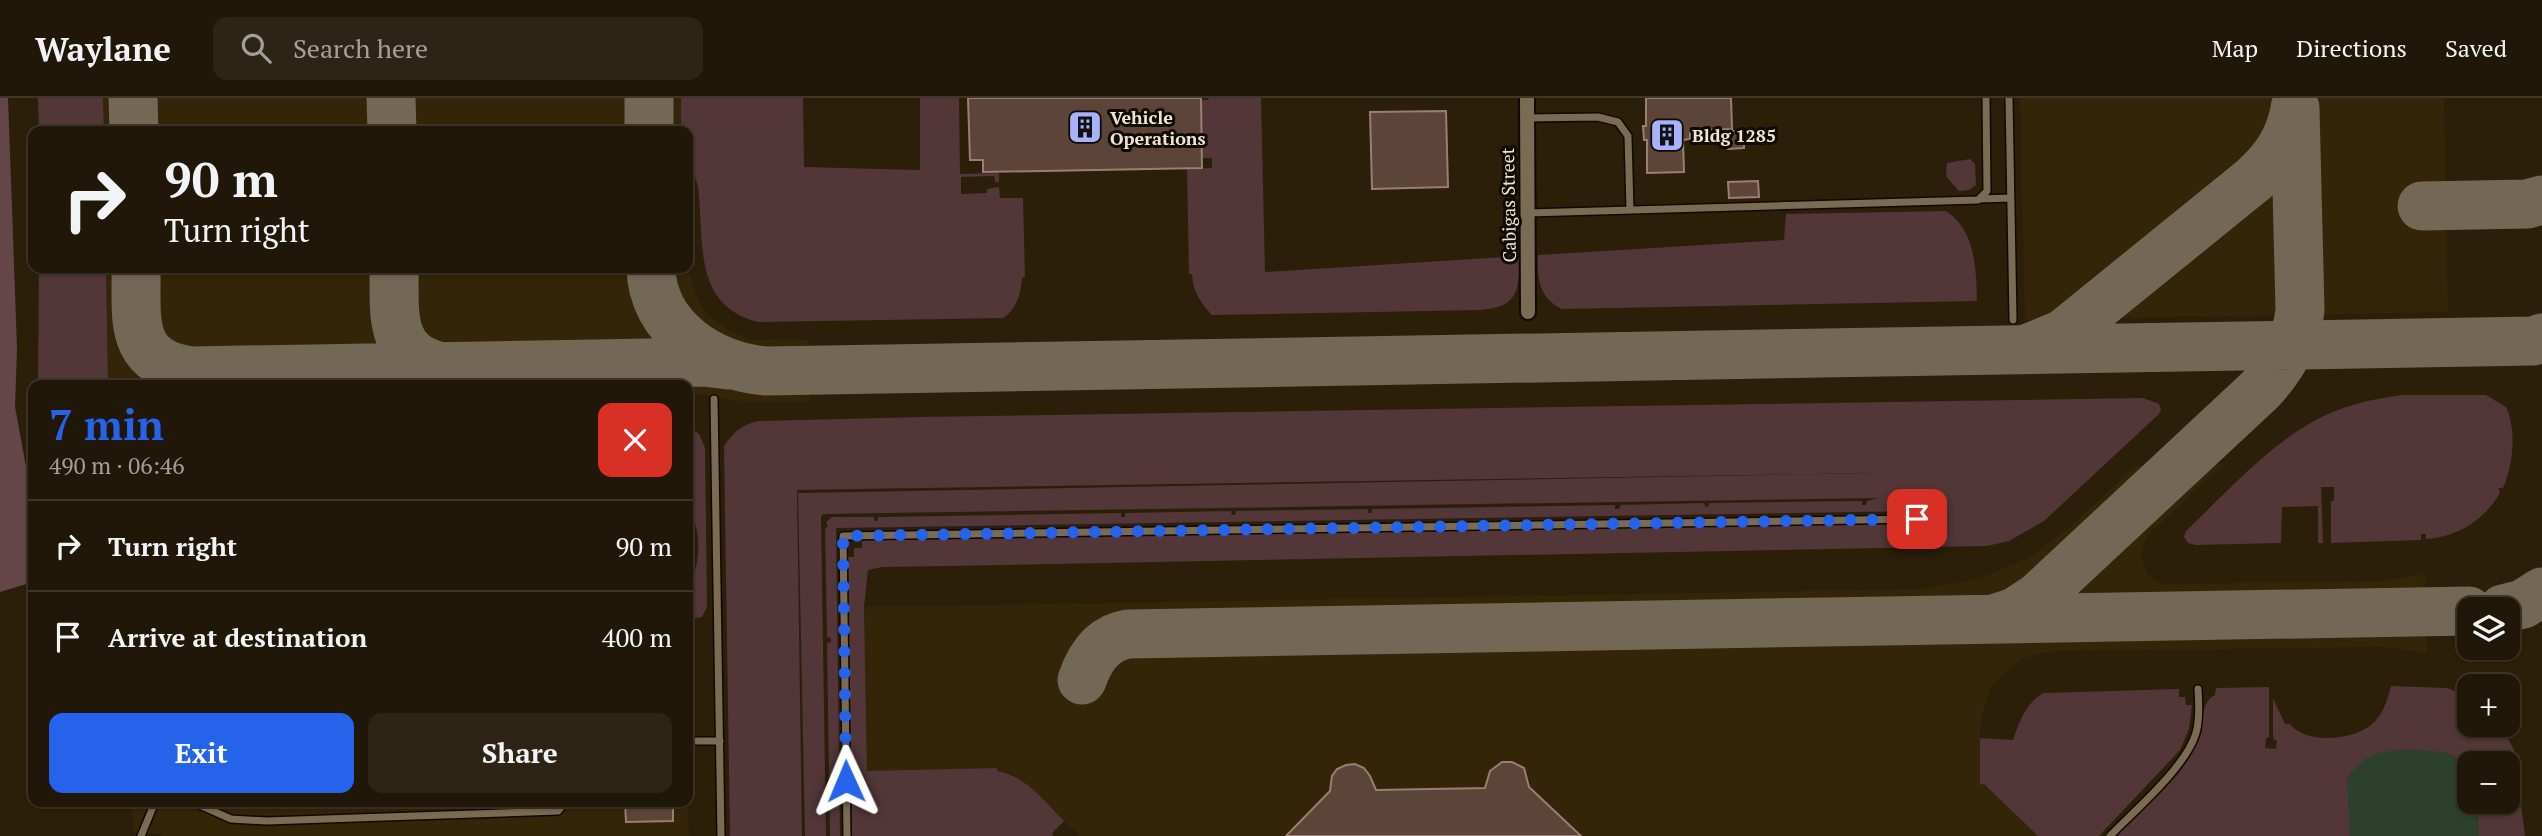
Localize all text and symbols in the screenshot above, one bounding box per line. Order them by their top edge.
search box [213,17,703,80]
text: Waylane [35,27,171,70]
icon: search [237,29,275,67]
text: Search here [293,31,428,65]
text: Map [2212,32,2258,64]
text: Directions [2296,32,2407,64]
text: Saved [2445,32,2507,64]
place label: Vehicle Operations [1110,105,1206,150]
building icon: Vehicle Operations [1066,108,1104,146]
building icon: Bldg 1285 [1648,116,1686,154]
place label: Bldg 1285 [1692,123,1776,147]
text: 90 m [164,146,278,211]
street label: Cabigas Street [1495,147,1521,263]
icon: right [49,154,140,245]
text: Turn right [164,209,310,251]
text: 7 min [49,396,164,452]
button: close [598,403,672,477]
text: 490 m · 06:46 [49,450,184,481]
pin [1887,489,1947,549]
icon: arrive [1898,500,1936,538]
icon: right [49,527,87,565]
text: Turn right [108,529,237,563]
text: 90 m [616,529,672,563]
map controls [2457,597,2520,814]
button: layers [2457,597,2520,660]
icon: arrive [49,618,87,656]
text: Arrive at destination [108,620,367,654]
text: 400 m [602,620,672,654]
button: + [2457,674,2520,737]
button: Exit [49,713,354,793]
button: Share [368,713,672,793]
position arrow [809,744,883,818]
button: − [2457,751,2520,814]

